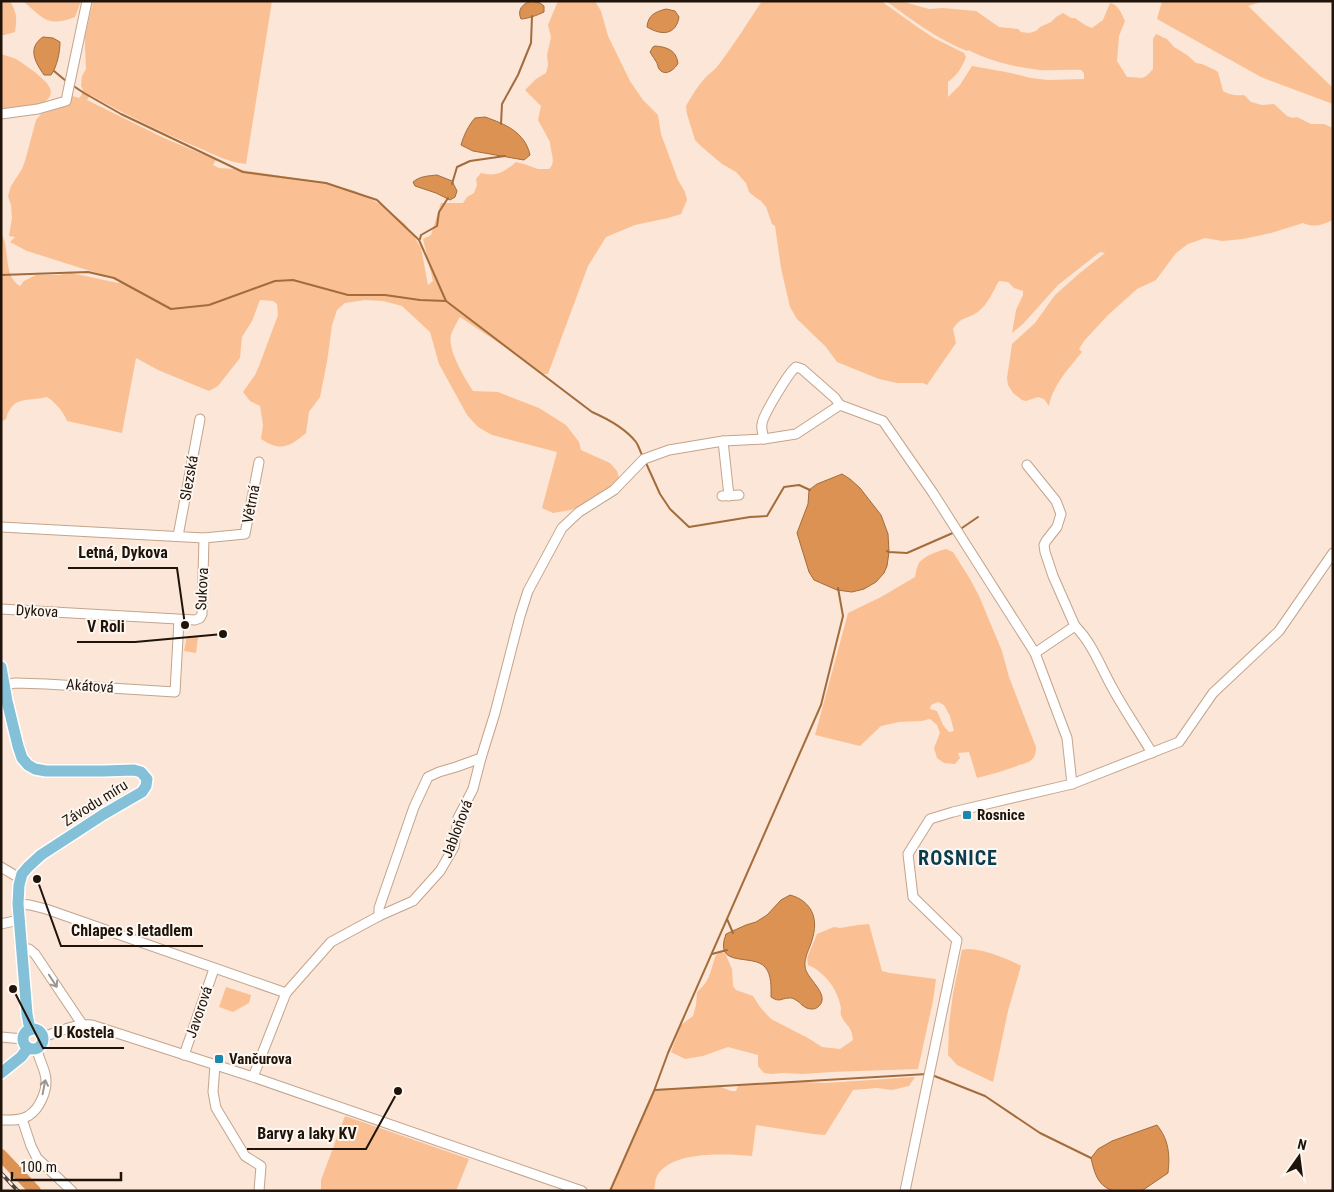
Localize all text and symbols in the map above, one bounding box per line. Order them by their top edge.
street label: Slezská [176,454,202,502]
street label: Větrná [238,483,264,525]
callout: Letná, Dykova [68,537,177,568]
text: Letná, Dykova [78,543,168,562]
street label: Sukova [192,567,212,611]
street label: Dykova [15,601,59,621]
callout: V Roli [77,611,135,642]
text: V Roli [87,617,125,636]
street label: Akátová [66,675,114,697]
street label: Závodu míru [59,776,131,830]
street label: Jabloňová [438,797,476,861]
place label: Rosnice [977,806,1025,824]
marker: Rosnice [961,809,973,821]
district label: ROSNICE [918,846,998,870]
callout: Chlapec s letadlem [61,915,203,946]
text: Chlapec s letadlem [71,921,193,940]
one-way arrow [48,974,58,988]
street label: Javorová [182,984,216,1040]
callout: U Kostela [43,1017,124,1048]
text: U Kostela [54,1023,115,1042]
place label: Vančurova [229,1050,292,1068]
marker: Vančurova [213,1053,225,1065]
one-way arrow [40,1080,50,1096]
callout: Barvy a laky KV [247,1118,366,1149]
text: Barvy a laky KV [257,1124,357,1143]
north arrow [1274,1132,1324,1182]
text: N [1296,1136,1308,1153]
scale bar [12,1150,121,1182]
text: 100 m [20,1158,57,1176]

